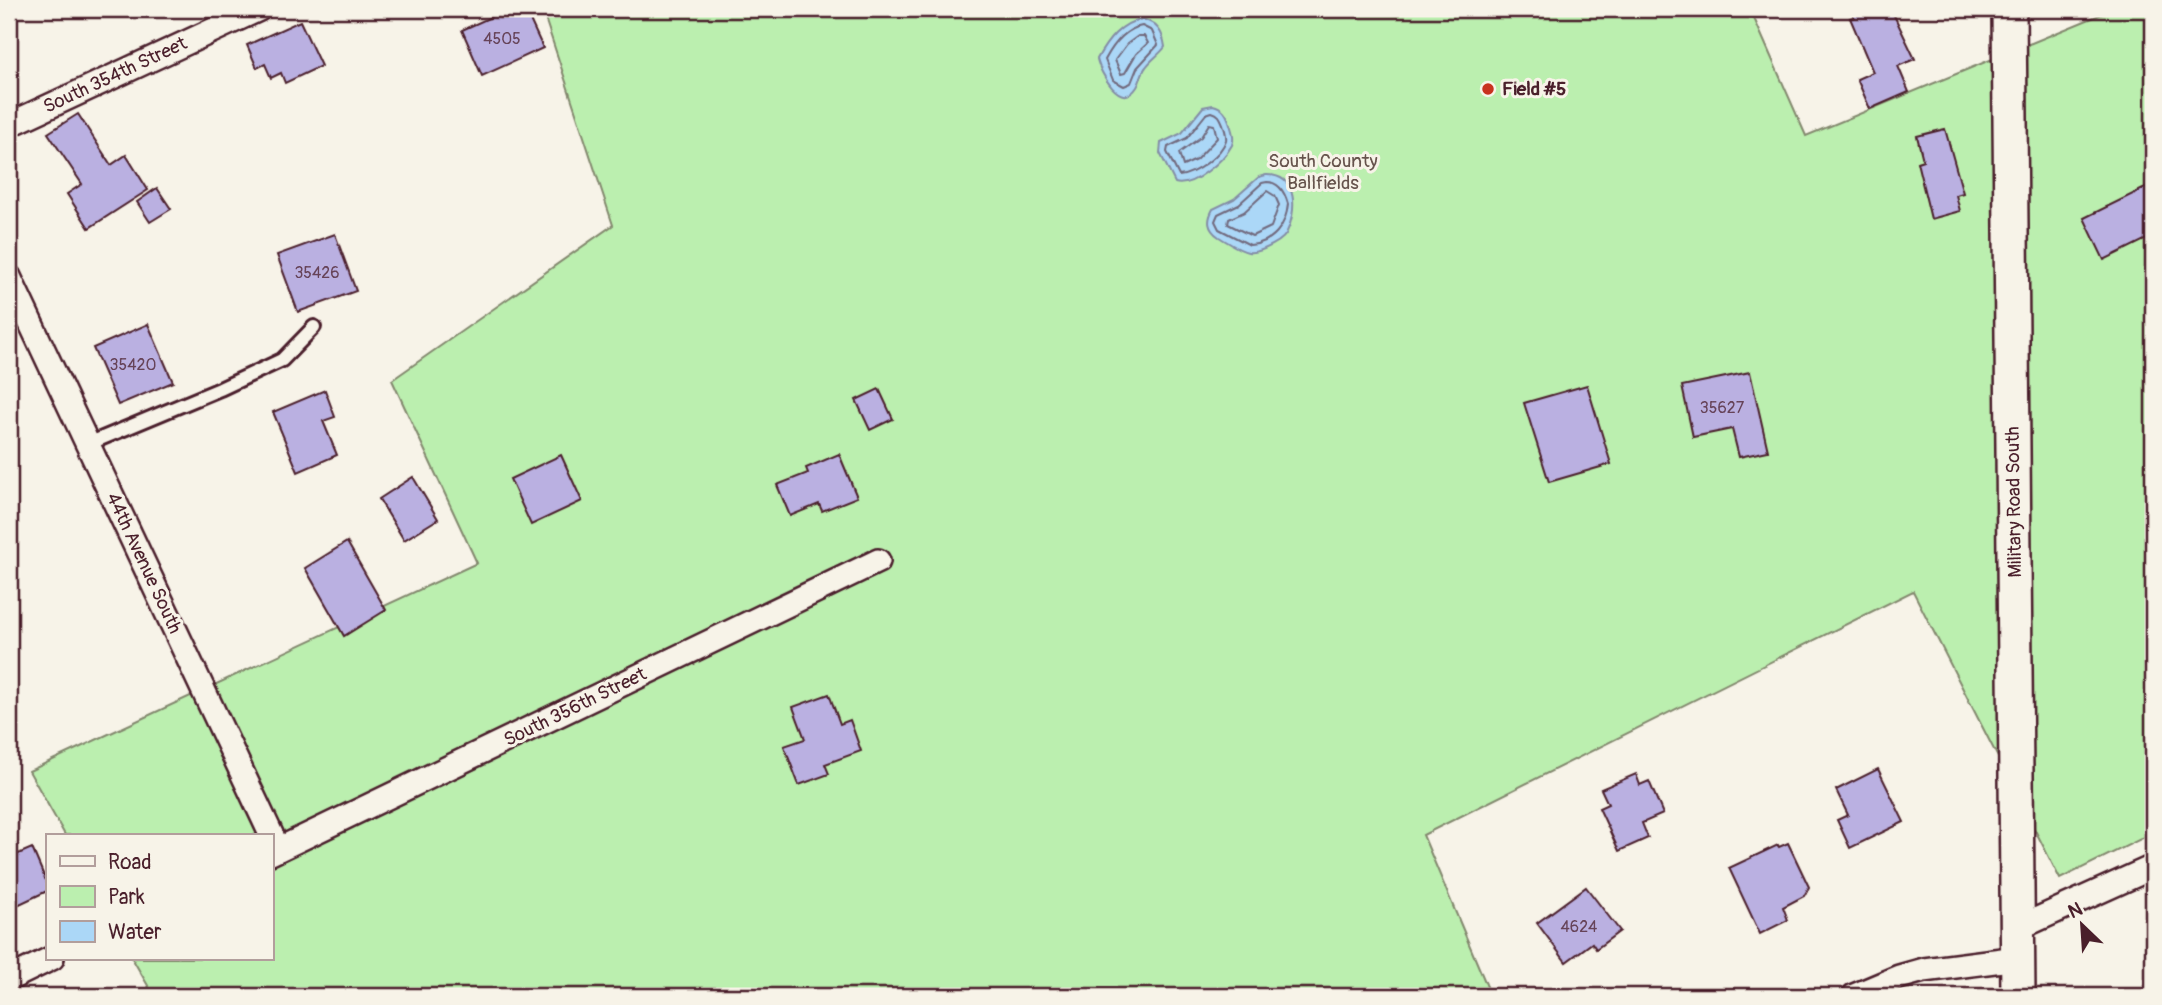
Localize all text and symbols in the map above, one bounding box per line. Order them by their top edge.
house number: 4505 [483,29,521,49]
street label: South 354th Street [39,31,191,119]
place label: Field #5 [1502,77,1566,101]
marker: Field #5 [1480,81,1496,97]
park label: South County Ballfields [1268,149,1378,195]
house number: 35426 [294,263,340,283]
house number: 35420 [110,355,156,375]
house number: 35627 [1700,398,1745,418]
street label: Military Road South [2001,426,2027,578]
street label: 44th Avenue South [101,489,187,637]
street label: South 356th Street [500,662,651,752]
legend [46,834,273,960]
text: Road [108,849,152,876]
text: Park [108,884,145,911]
north arrow [2046,890,2116,960]
text: N [2064,897,2086,924]
house number: 4624 [1561,917,1597,937]
text: Water [108,919,162,946]

